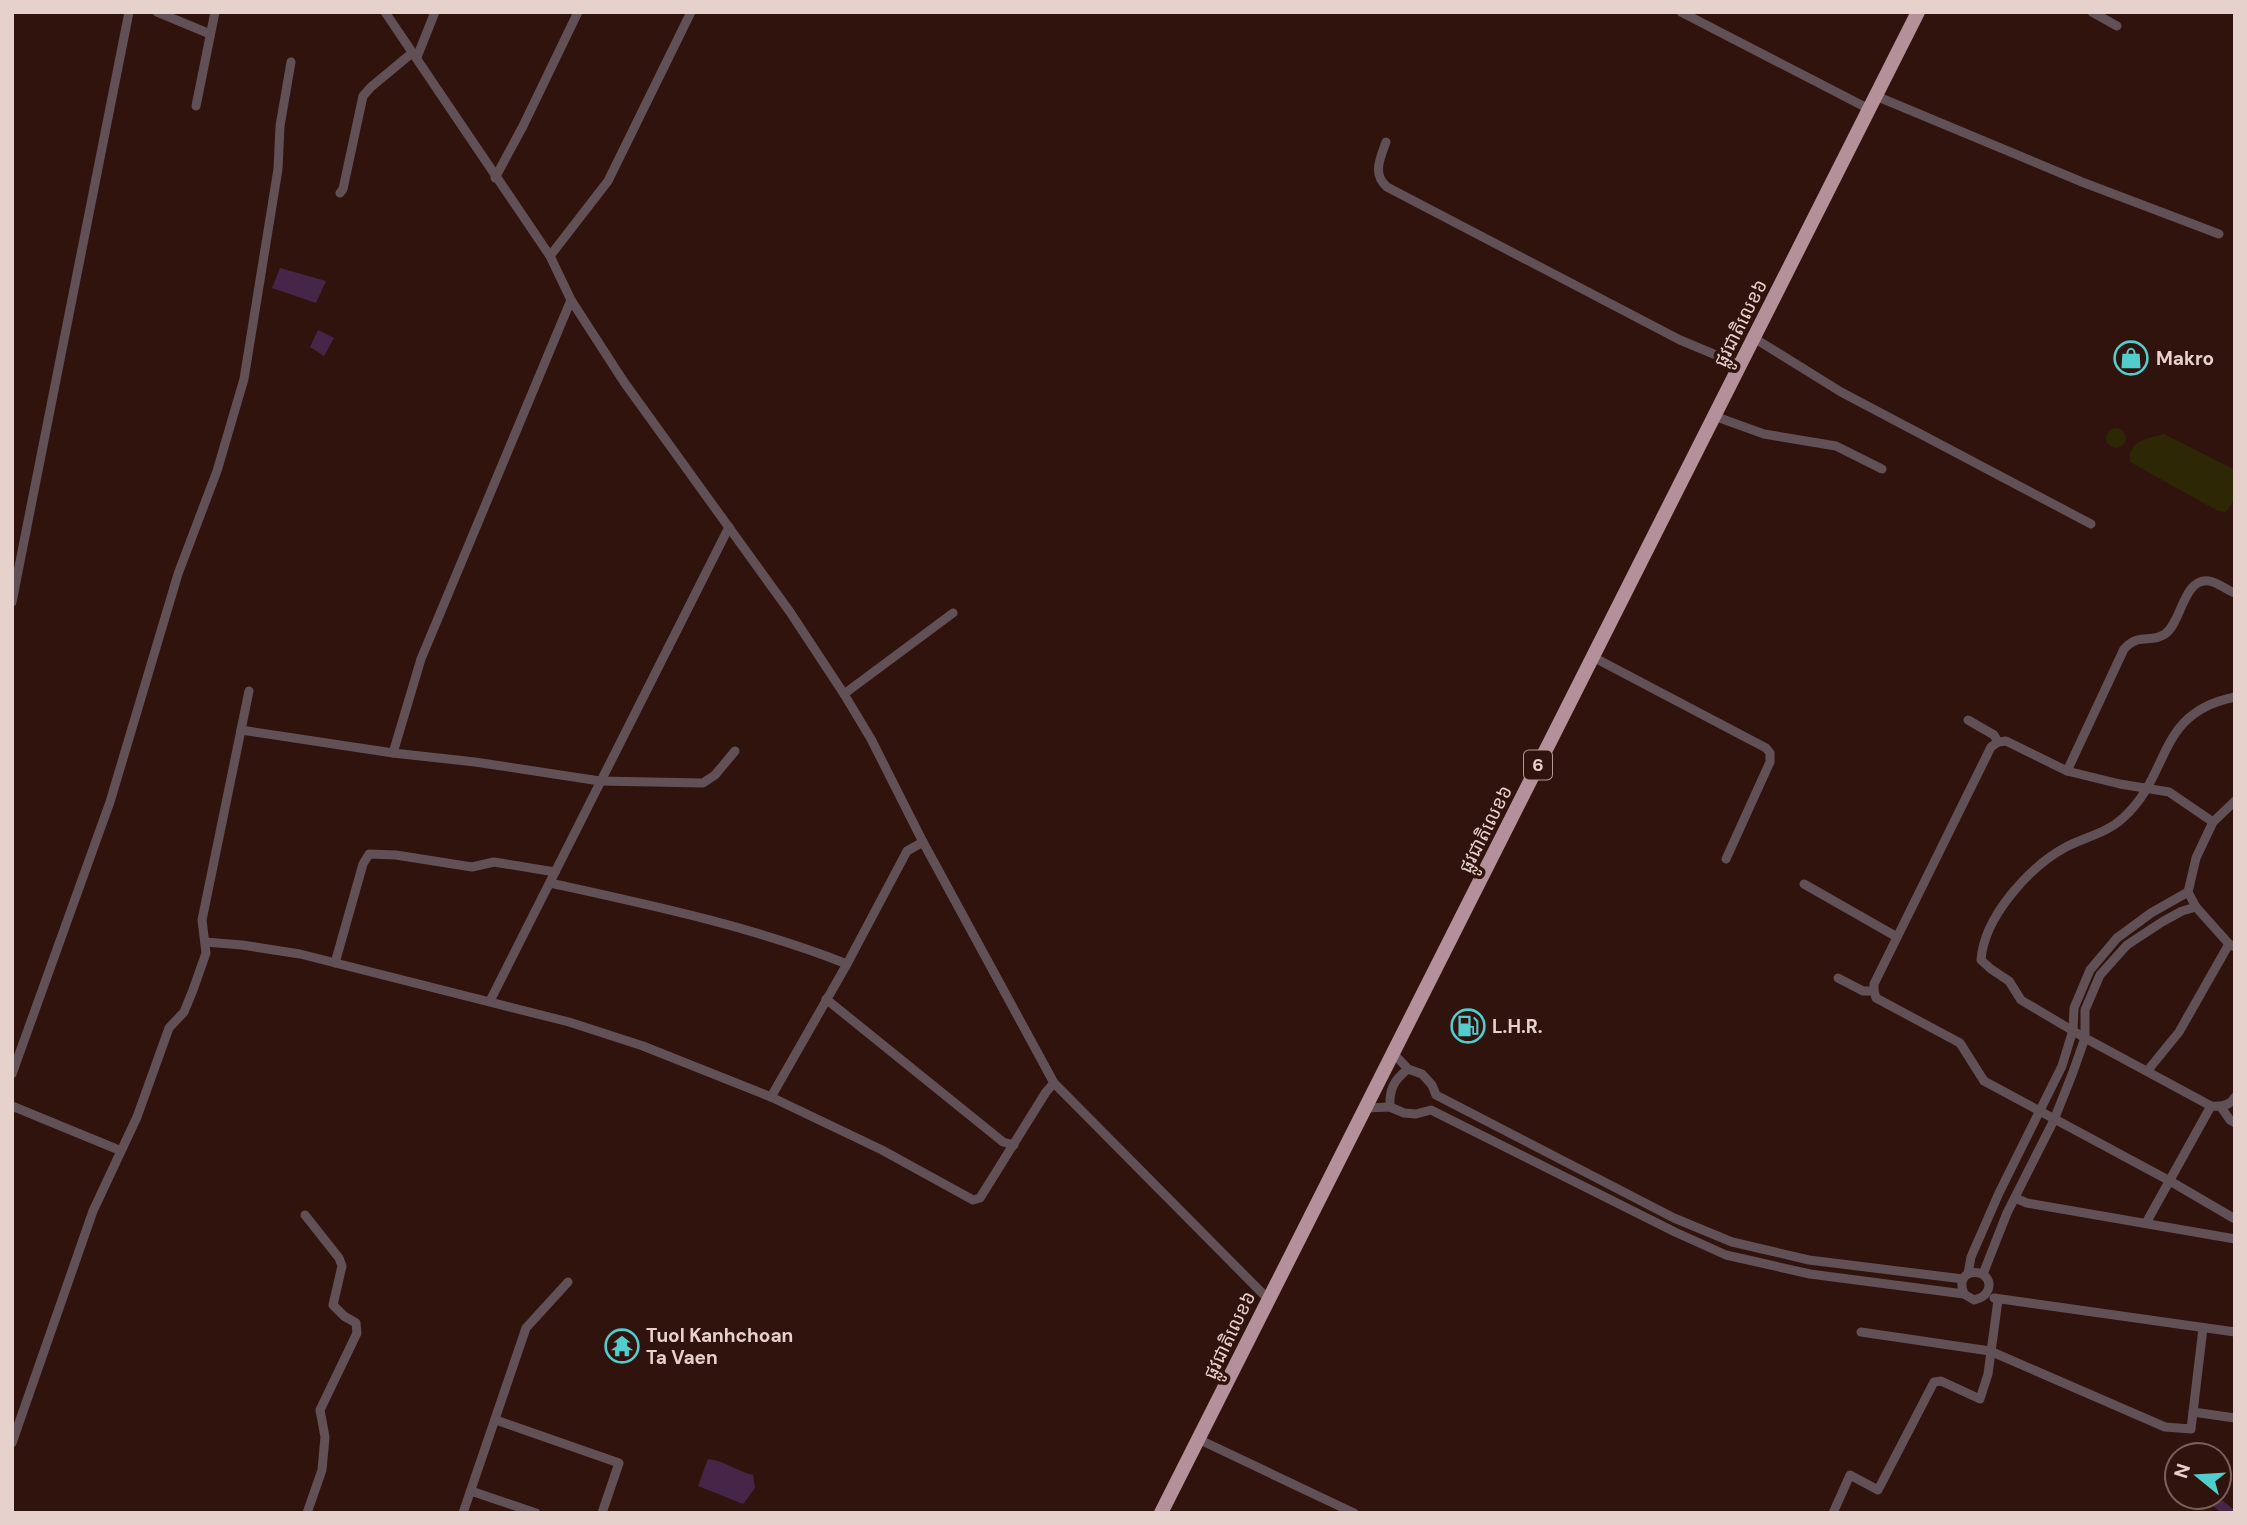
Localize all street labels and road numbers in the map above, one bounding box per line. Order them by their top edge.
street label: ផ្លូវជាតិលេខ៦ [1708,275,1777,373]
road number: 6 [1524,750,1552,780]
street label: ផ្លូវជាតិលេខ៦ [1453,781,1522,879]
street label: ផ្លូវជាតិលេខ៦ [1197,1287,1266,1385]

